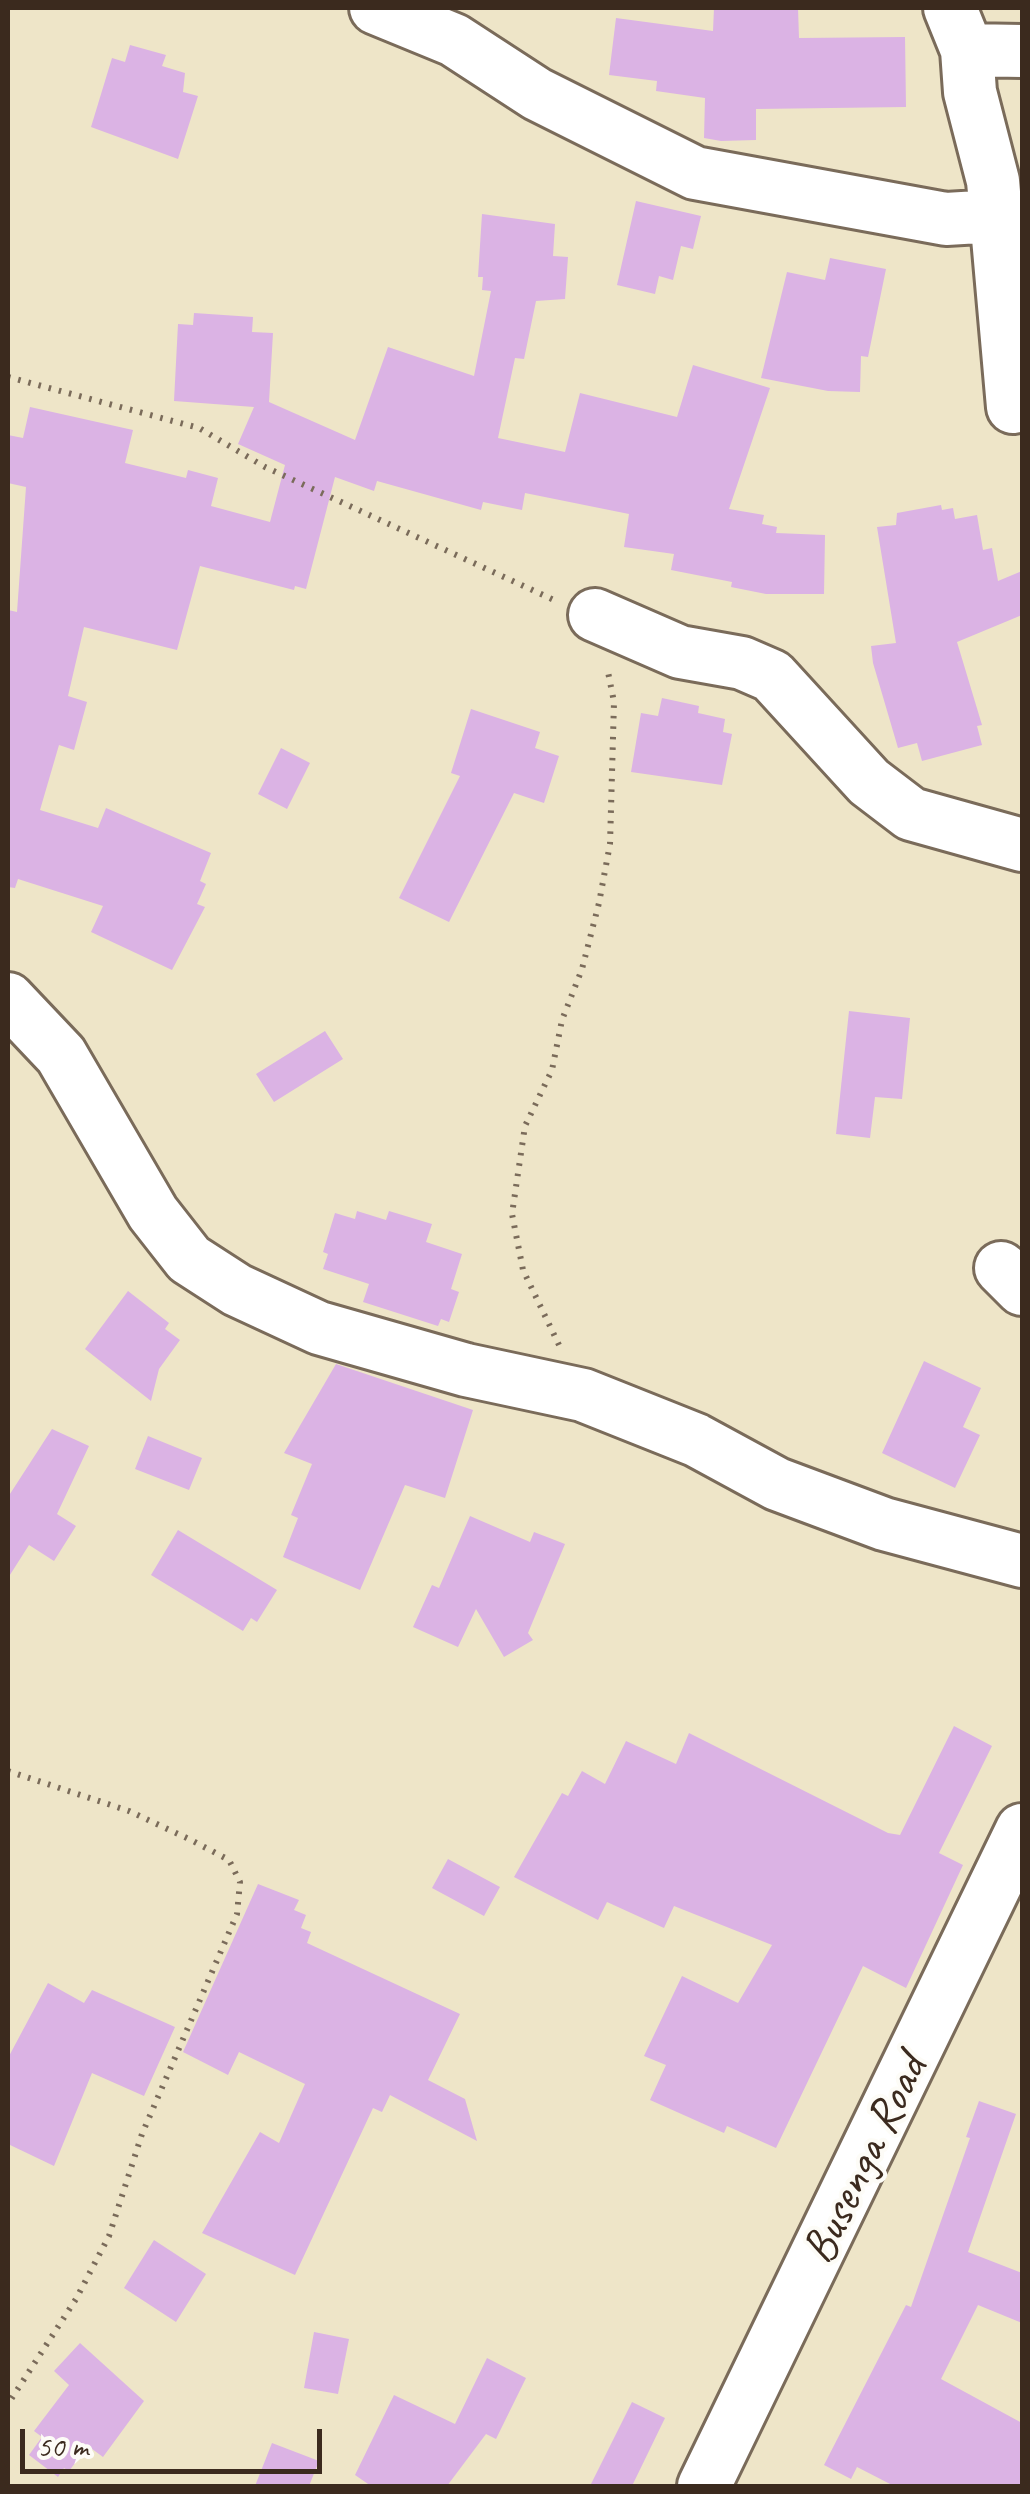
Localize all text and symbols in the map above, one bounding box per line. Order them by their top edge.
street label: Busenga Road [791,2046,941,2274]
scale bar [25,2409,328,2471]
text: 50 m [37,2427,88,2465]

